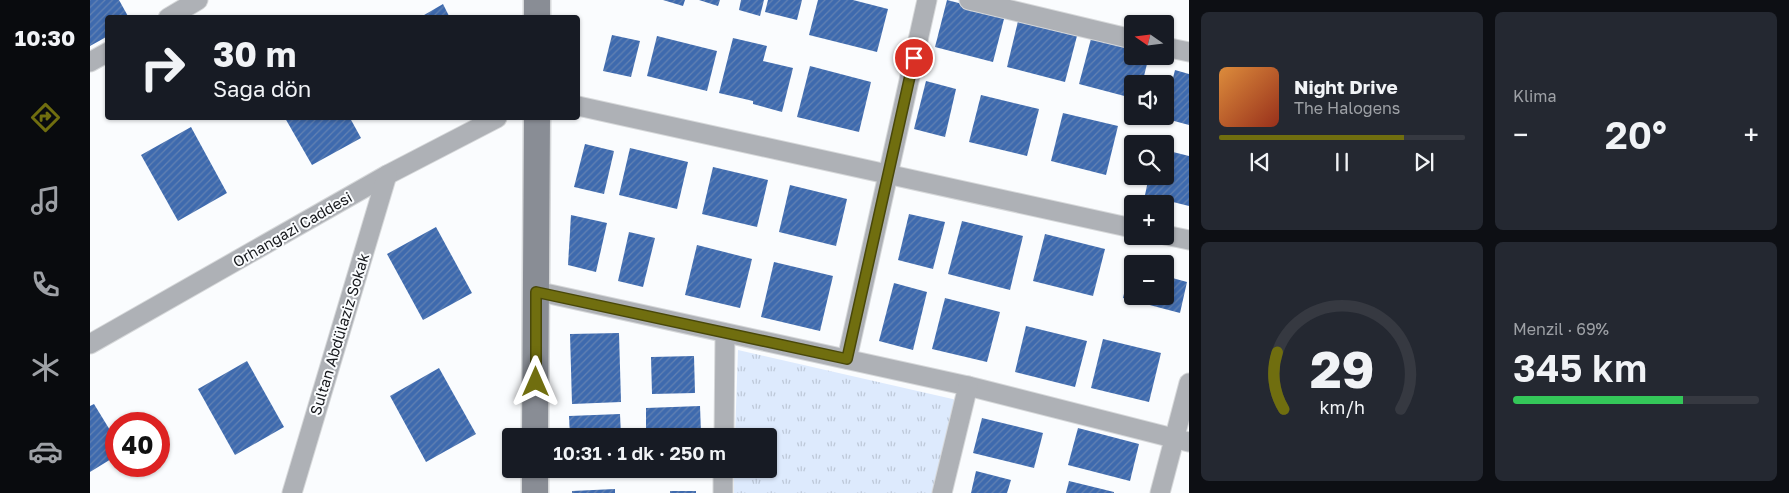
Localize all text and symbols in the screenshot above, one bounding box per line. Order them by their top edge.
north arrow [1124,15,1174,65]
map controls [1124,15,1174,305]
text: 10:30 [15,24,75,51]
text: 30 m [213,33,296,75]
icon: right [130,35,195,100]
pin [893,37,935,79]
icon: arrive [900,44,928,72]
text: Sağa dön [213,75,311,102]
button: sound [1124,75,1174,125]
text: Night Drive [1294,75,1398,98]
text: Klima [1513,86,1557,106]
text: The Halogens [1294,98,1400,118]
icon: directions [28,100,63,135]
text: 20° [1605,112,1667,157]
text: − [1513,118,1528,151]
text: + [1744,118,1759,151]
button: search [1124,135,1174,185]
icon: previous [1246,148,1274,176]
icon: pause [1328,148,1356,176]
icon: next [1410,148,1438,176]
icon: music [28,183,63,218]
street label: Orhangazi Caddesi [229,188,355,270]
button: + [1124,195,1174,245]
street label: Sultan Abdülaziz Sokak [306,250,372,417]
button: − [1124,255,1174,305]
icon: phone [28,267,63,302]
text: Menzil · 69% [1513,319,1609,339]
text: 29 [1310,337,1374,399]
text: 345 km [1513,345,1647,390]
icon: climate [28,350,63,385]
position arrow [509,355,561,407]
text: km/h [1319,396,1365,418]
speed limit sign: 40 [105,412,170,477]
icon: car [28,434,63,469]
text: 10:31 · 1 dk · 250 m [553,441,726,464]

